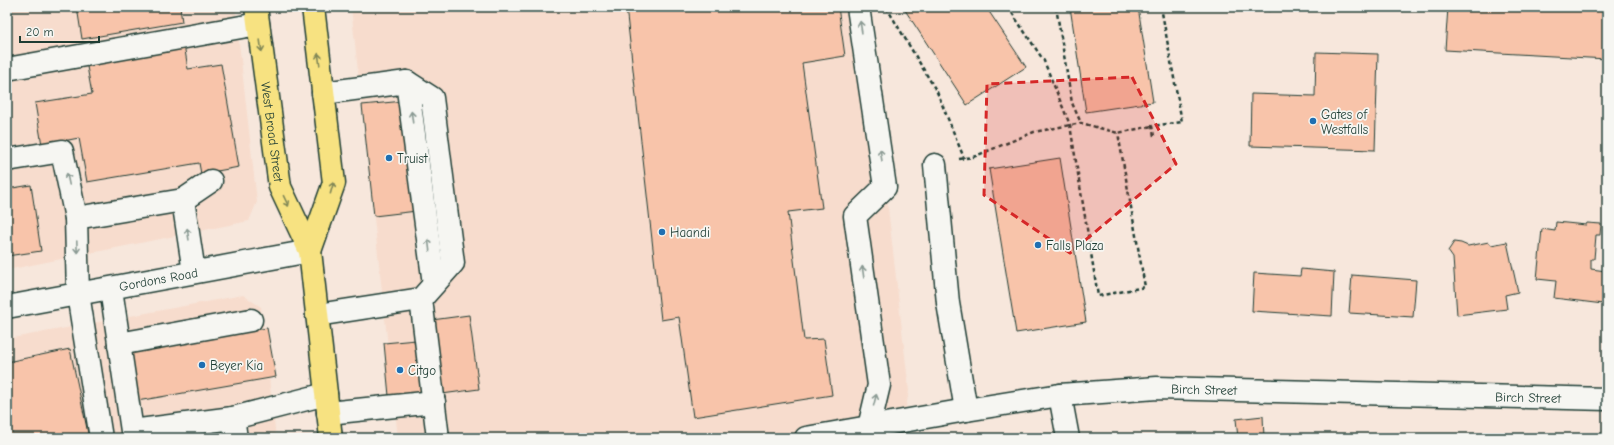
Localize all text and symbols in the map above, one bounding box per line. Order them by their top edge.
scale bar [20,18,99,44]
one-way arrow [857,21,865,34]
text: 20 m [26,25,54,39]
one-way arrow [257,39,265,52]
one-way arrow [315,53,323,66]
street label: West Broad Street [259,81,287,184]
place label: Gates of Westfalls [1321,107,1368,137]
one-way arrow [408,111,416,124]
marker: Gates of Westfalls [1308,116,1318,126]
one-way arrow [877,149,885,162]
place label: Truist [397,151,429,166]
marker: Truist [384,153,394,163]
one-way arrow [64,173,72,186]
one-way arrow [329,181,336,194]
one-way arrow [283,195,290,207]
place label: Haandi [670,225,710,240]
marker: Haandi [657,227,667,237]
one-way arrow [184,228,192,241]
place label: Falls Plaza [1046,238,1104,253]
one-way arrow [425,239,433,252]
one-way arrow [73,240,81,253]
marker: Falls Plaza [1033,240,1043,250]
street label: Gordons Road [118,264,199,294]
one-way arrow [859,266,867,279]
place label: Beyer Kia [210,358,263,373]
marker: Beyer Kia [197,360,207,370]
place label: Citgo [408,363,436,378]
marker: Citgo [395,365,405,375]
street label: Birch Street [1171,381,1239,397]
street label: Birch Street [1495,389,1562,405]
one-way arrow [872,394,880,407]

